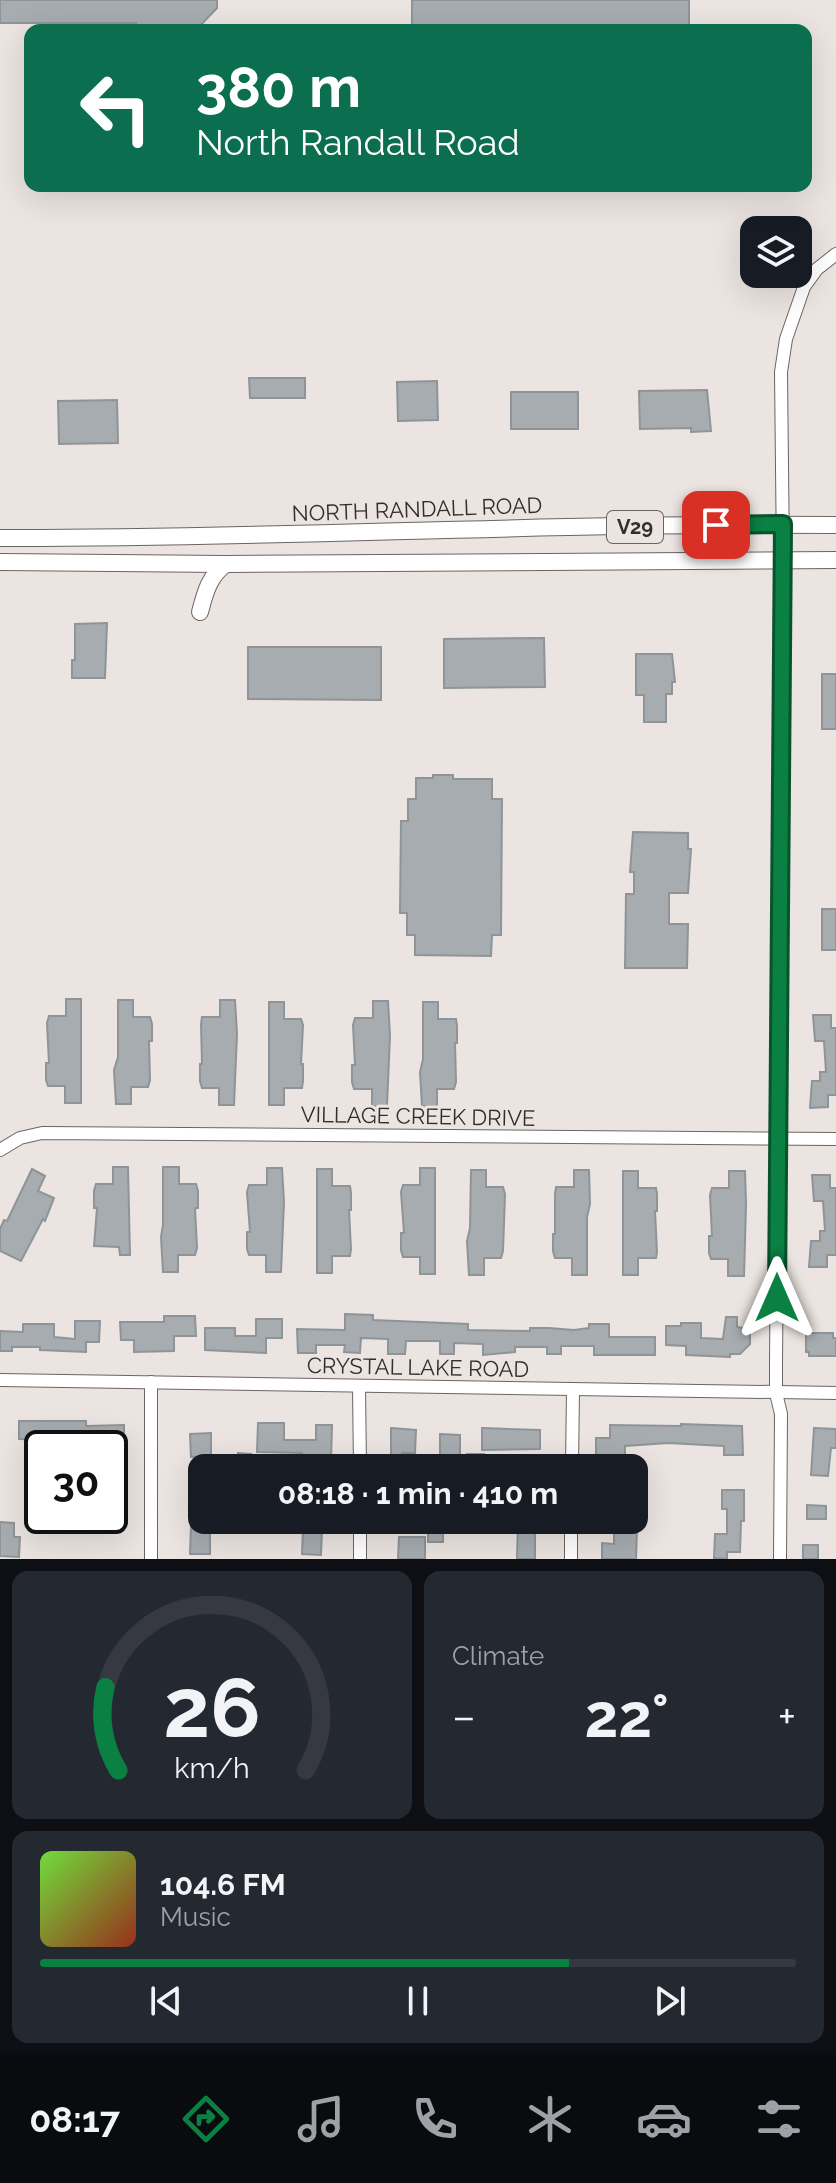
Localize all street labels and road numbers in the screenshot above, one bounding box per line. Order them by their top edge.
street label: NORTH RANDALL ROAD [291,492,543,526]
road number: V29 [607,511,663,543]
street label: VILLAGE CREEK DRIVE [300,1101,536,1131]
street label: CRYSTAL LAKE ROAD [307,1352,529,1382]

